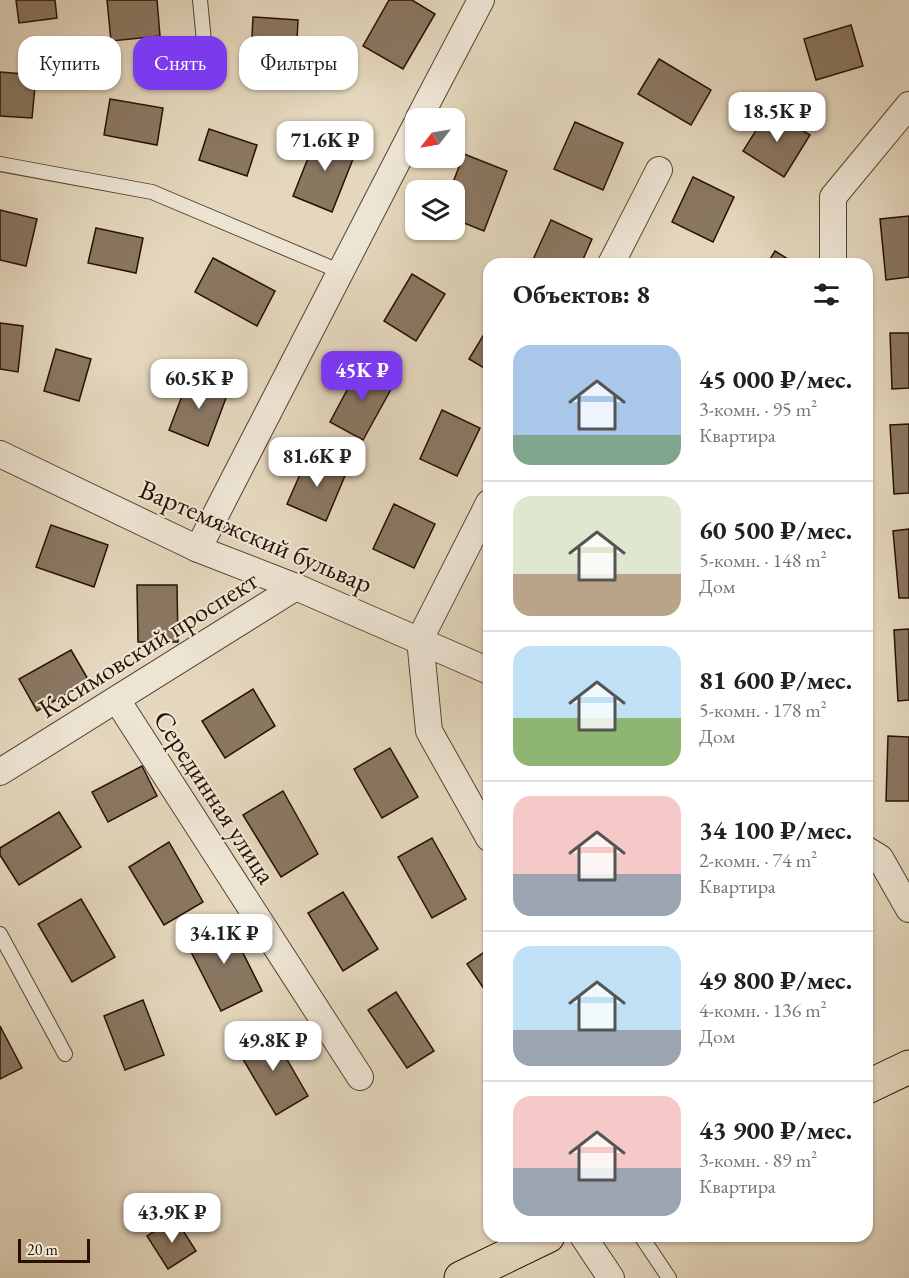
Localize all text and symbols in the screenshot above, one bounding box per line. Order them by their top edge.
chip: Купить [18,36,121,90]
chip: Снять [133,36,227,90]
chip: Фильтры [239,36,358,90]
pin: 18.5K ₽ [722,92,832,143]
text: 18.5K ₽ [743,98,811,124]
north arrow [405,108,465,168]
map controls [405,108,465,240]
pin: 71.6K ₽ [270,121,380,172]
text: 71.6K ₽ [291,127,359,153]
button: layers [405,180,465,240]
text: Объектов: 8 [513,277,650,311]
icon: filters [810,278,843,311]
pin: 45K ₽ [320,351,404,402]
text: 45K ₽ [335,357,389,383]
pin: 60.5K ₽ [144,359,254,410]
text: 45 000 ₽/мес. [699,362,852,396]
text: 60.5K ₽ [165,365,233,391]
icon: home [561,369,633,441]
text: 3-комн. · 95 m² [699,396,817,422]
text: Квартира [699,422,776,448]
pin: 81.6K ₽ [262,437,372,488]
text: 81.6K ₽ [283,443,351,469]
street label: Вартемяжский бульвар [134,471,378,601]
text: 60 500 ₽/мес. [699,513,852,547]
icon: home [561,520,633,592]
text: 5-комн. · 148 m² [699,547,827,573]
street label: Касимовский проспект [32,562,264,726]
text: Дом [699,573,735,599]
text: 81 600 ₽/мес. [699,663,852,697]
icon: home [561,670,633,742]
text: 5-комн. · 178 m² [699,697,827,723]
street label: Серединная улица [146,704,284,891]
text: Дом [699,723,735,749]
text: 34 100 ₽/мес. [699,813,852,847]
icon: home [561,820,633,892]
text: 2-комн. · 74 m² [699,847,817,873]
text: Квартира [699,873,776,899]
pin: 34.1K ₽ [169,914,279,965]
text: 34.1K ₽ [190,920,258,946]
text: 49 800 ₽/мес. [699,963,852,997]
icon: home [561,970,633,1042]
text: 4-комн. · 136 m² [699,997,827,1023]
pin: 49.8K ₽ [218,1021,328,1072]
text: Дом [699,1023,735,1049]
text: 49.8K ₽ [239,1027,307,1053]
text: 43 900 ₽/мес. [699,1113,852,1147]
icon: home [561,1120,633,1192]
text: 3-комн. · 89 m² [699,1147,817,1173]
text: Квартира [699,1173,776,1199]
pin: 43.9K ₽ [117,1193,227,1244]
text: 43.9K ₽ [138,1199,206,1225]
scale bar [18,1236,90,1264]
text: 20 m [27,1239,58,1260]

